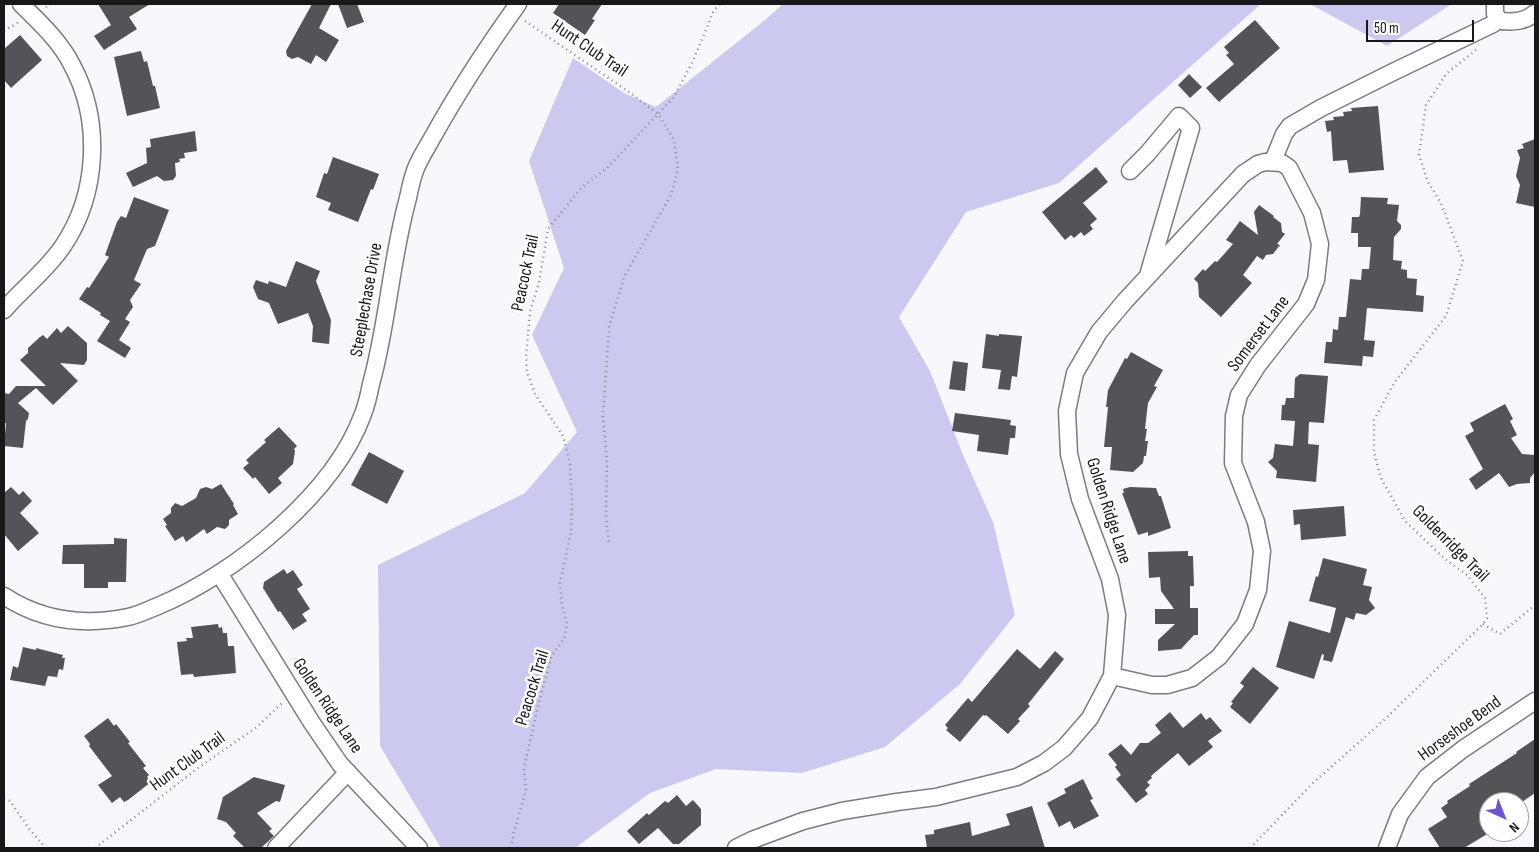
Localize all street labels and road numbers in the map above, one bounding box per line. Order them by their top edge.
street label: Hunt Club Trail [547,16,631,82]
street label: Peacock Trail [507,233,545,313]
street label: Steeplechase Drive [346,241,388,359]
street label: Somerset Lane [1223,292,1295,376]
street label: Golden Ridge Lane [1081,455,1135,567]
street label: Goldenridge Trail [1407,501,1493,587]
street label: Peacock Trail [511,648,555,728]
street label: Golden Ridge Lane [287,654,367,758]
street label: Horseshoe Bend [1414,692,1506,766]
street label: Hunt Club Trail [146,728,230,796]

